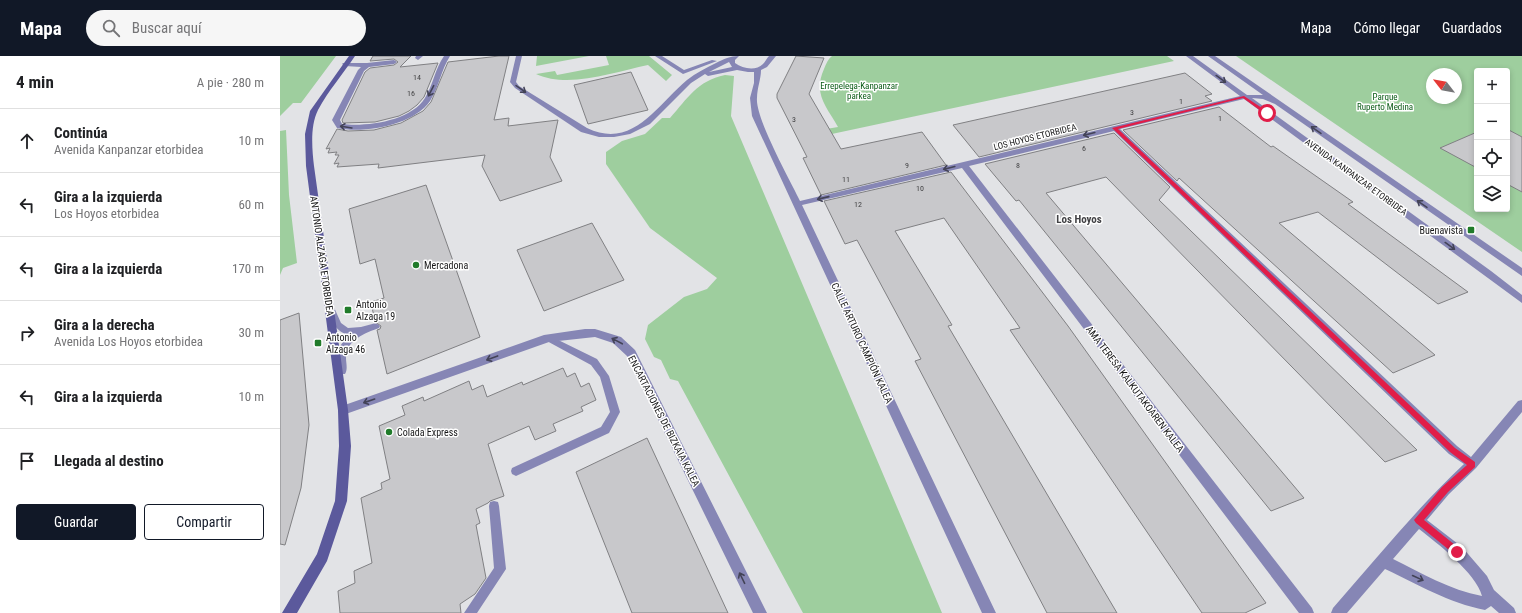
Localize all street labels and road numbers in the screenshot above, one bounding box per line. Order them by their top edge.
street label: LOS HOYOS ETORBIDEA [993,122,1077,152]
street label: AVENIDA KANPANZAR ETORBIDEA [1303,137,1409,217]
street label: ANTONIO ALZAGA ETORBIDEA [308,195,336,317]
street label: CALLE ARTURO CAMPIÓN KALEA [829,281,896,405]
street label: AMA TERESA KALKUTAKOAREN KALEA [1084,324,1186,454]
street label: ENCARTACIONES DE BIZKAIA KALEA [626,354,702,489]

